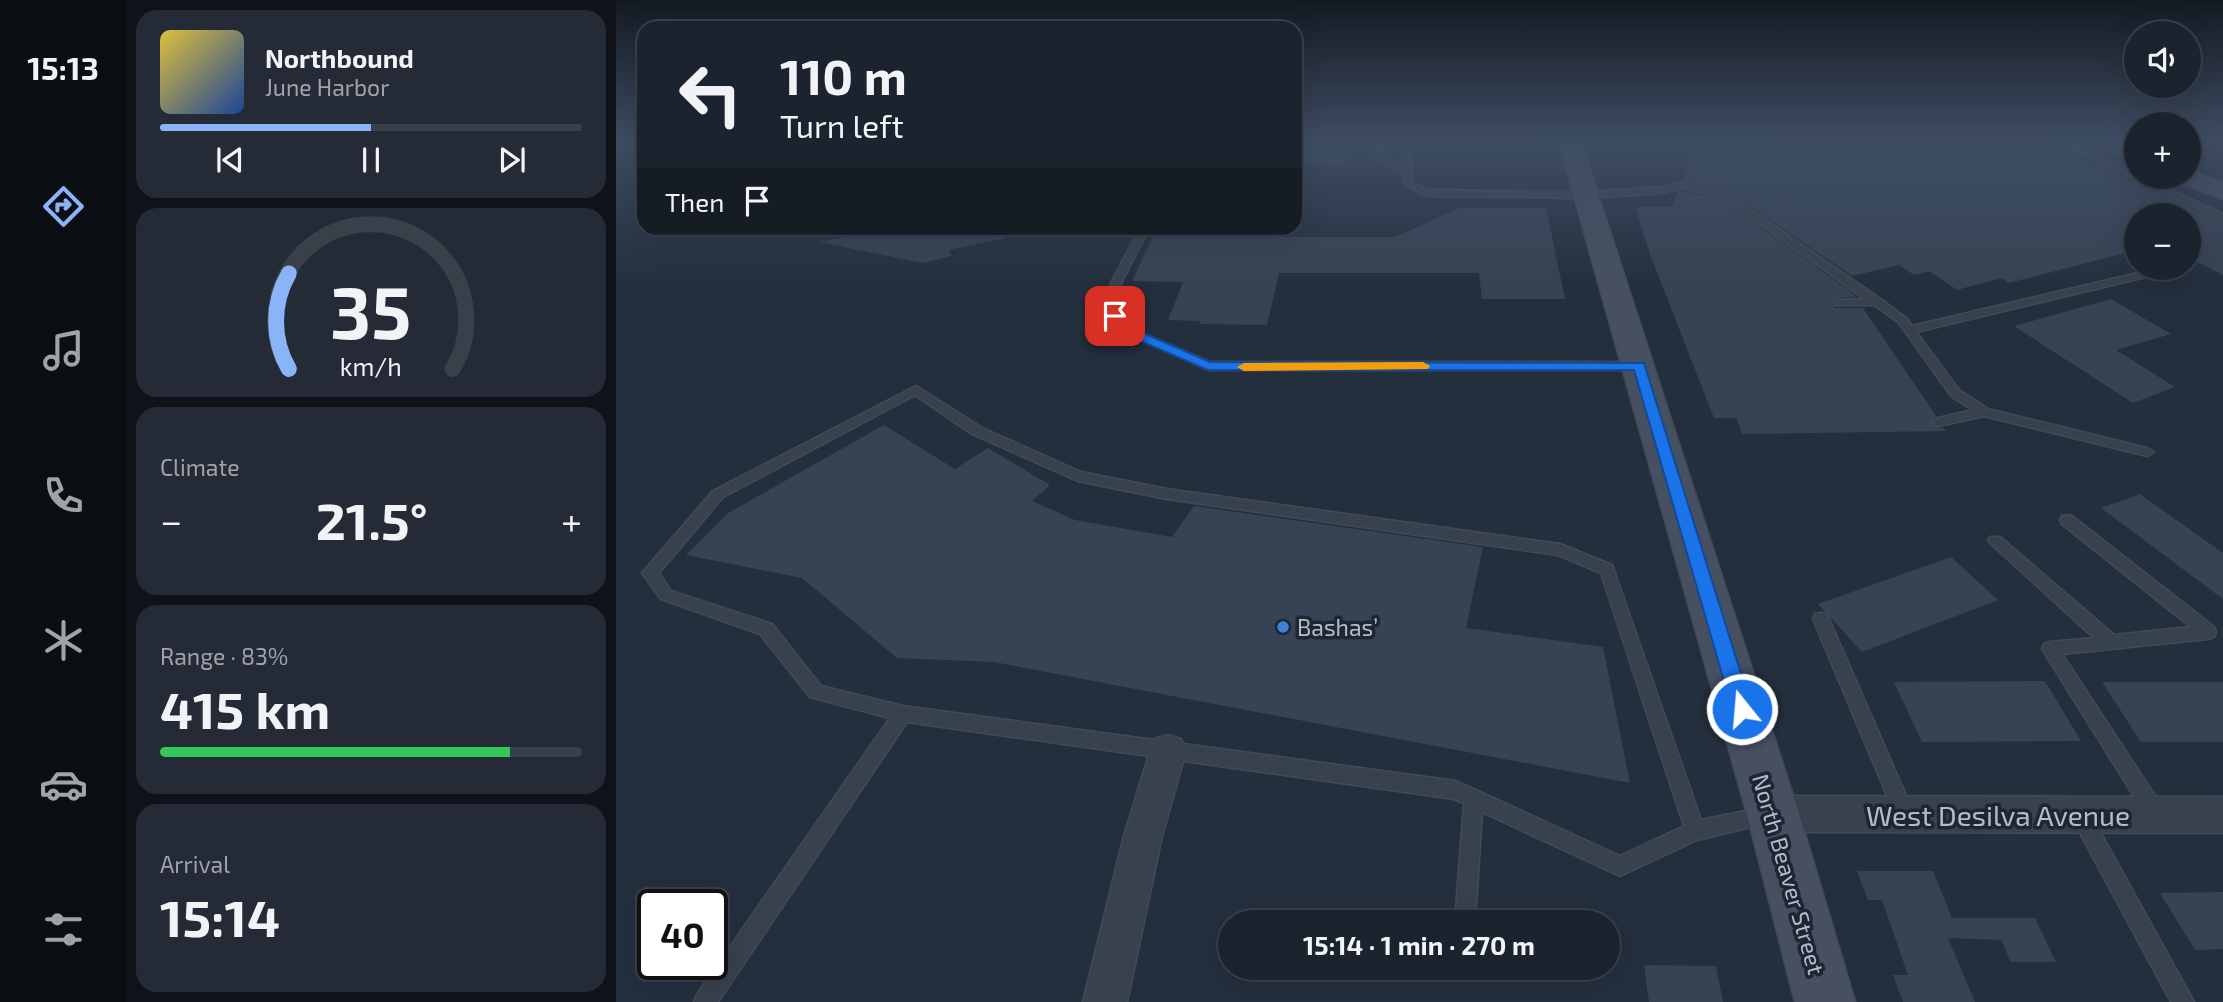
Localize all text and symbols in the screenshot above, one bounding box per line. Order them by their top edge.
map controls [2124,21,2201,280]
button: sound [2124,21,2201,98]
text: Northbound [265,42,414,73]
text: 110 m [780,46,907,105]
text: 15:13 [27,48,99,86]
icon: left [665,49,756,140]
text: June Harbor [265,73,389,101]
text: Turn left [780,106,904,144]
button: + [2124,112,2201,189]
icon: previous [211,141,249,179]
icon: pause [352,141,390,179]
icon: next [493,141,531,179]
icon: directions [39,182,88,231]
icon: arrive [738,182,776,220]
text: Then [665,186,724,217]
button: − [2124,203,2201,280]
text: 35 [330,266,412,354]
pin [1085,286,1145,346]
icon: arrive [1096,297,1134,335]
icon: music [39,326,88,375]
text: km/h [340,350,402,380]
text: Climate [160,453,240,481]
icon: phone [39,471,88,520]
text: 21.5° [316,488,428,550]
text: − [160,497,182,543]
text: + [561,497,582,543]
place label: Bashas’ [1297,613,1378,641]
icon: climate [39,616,88,665]
marker: Bashas’ [1275,619,1291,635]
text: Range · 83% [160,642,288,670]
position arrow [1705,672,1779,746]
text: 415 km [160,677,330,739]
icon: car [39,760,88,809]
street label: North Beaver Street [1747,771,1831,978]
street label: West Desilva Avenue [1866,798,2130,832]
text: Arrival [160,850,230,878]
text: 15:14 [160,885,280,947]
speed limit sign: 40 [637,889,728,980]
icon: filters [39,905,88,954]
text: 15:14 · 1 min · 270 m [1303,929,1535,960]

